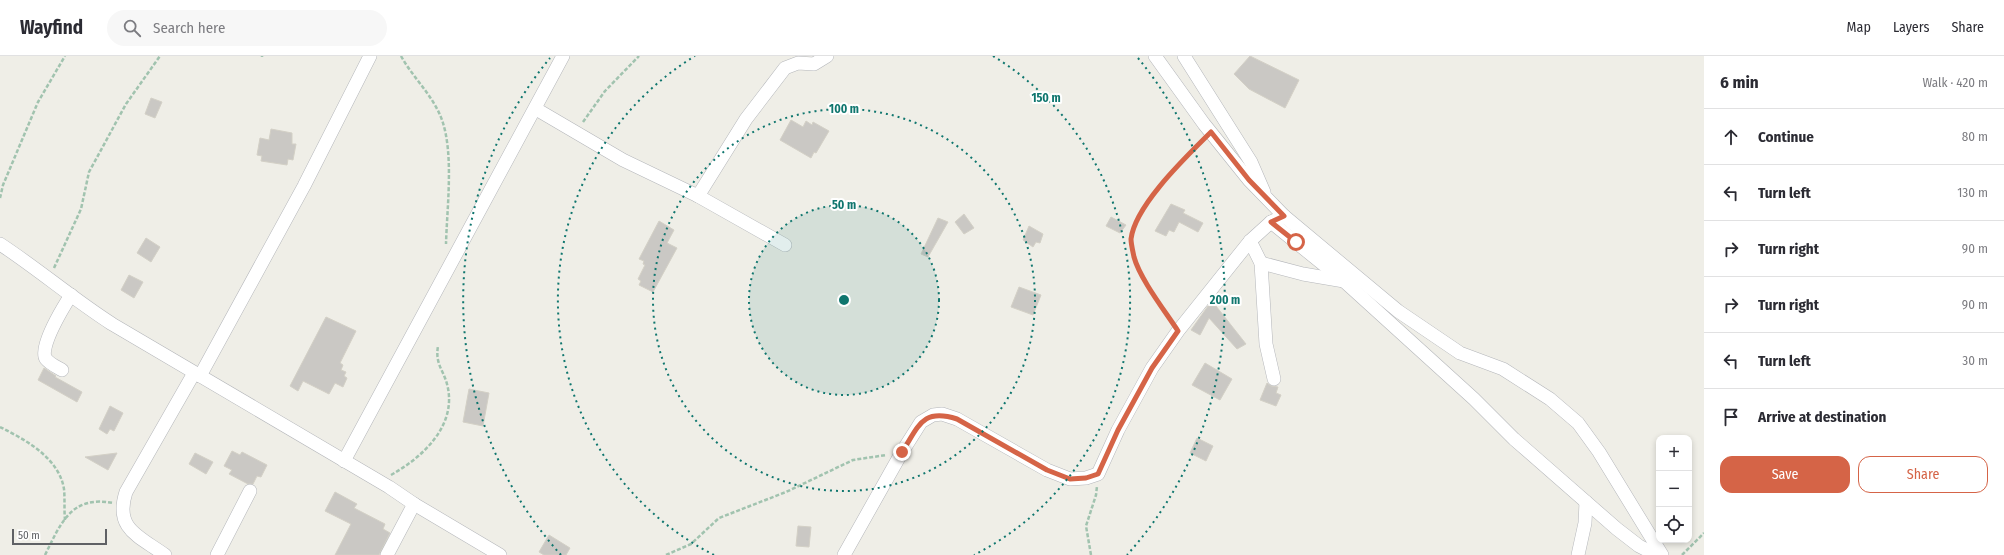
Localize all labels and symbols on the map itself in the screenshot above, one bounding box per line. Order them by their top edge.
text: 150 m [1031,91,1061,105]
text: 100 m [829,102,859,116]
text: 50 m [832,198,856,212]
route start [1287,233,1305,251]
centre of rings [837,293,851,307]
text: 200 m [1209,293,1240,307]
route end [893,443,911,461]
scale bar [12,527,107,546]

